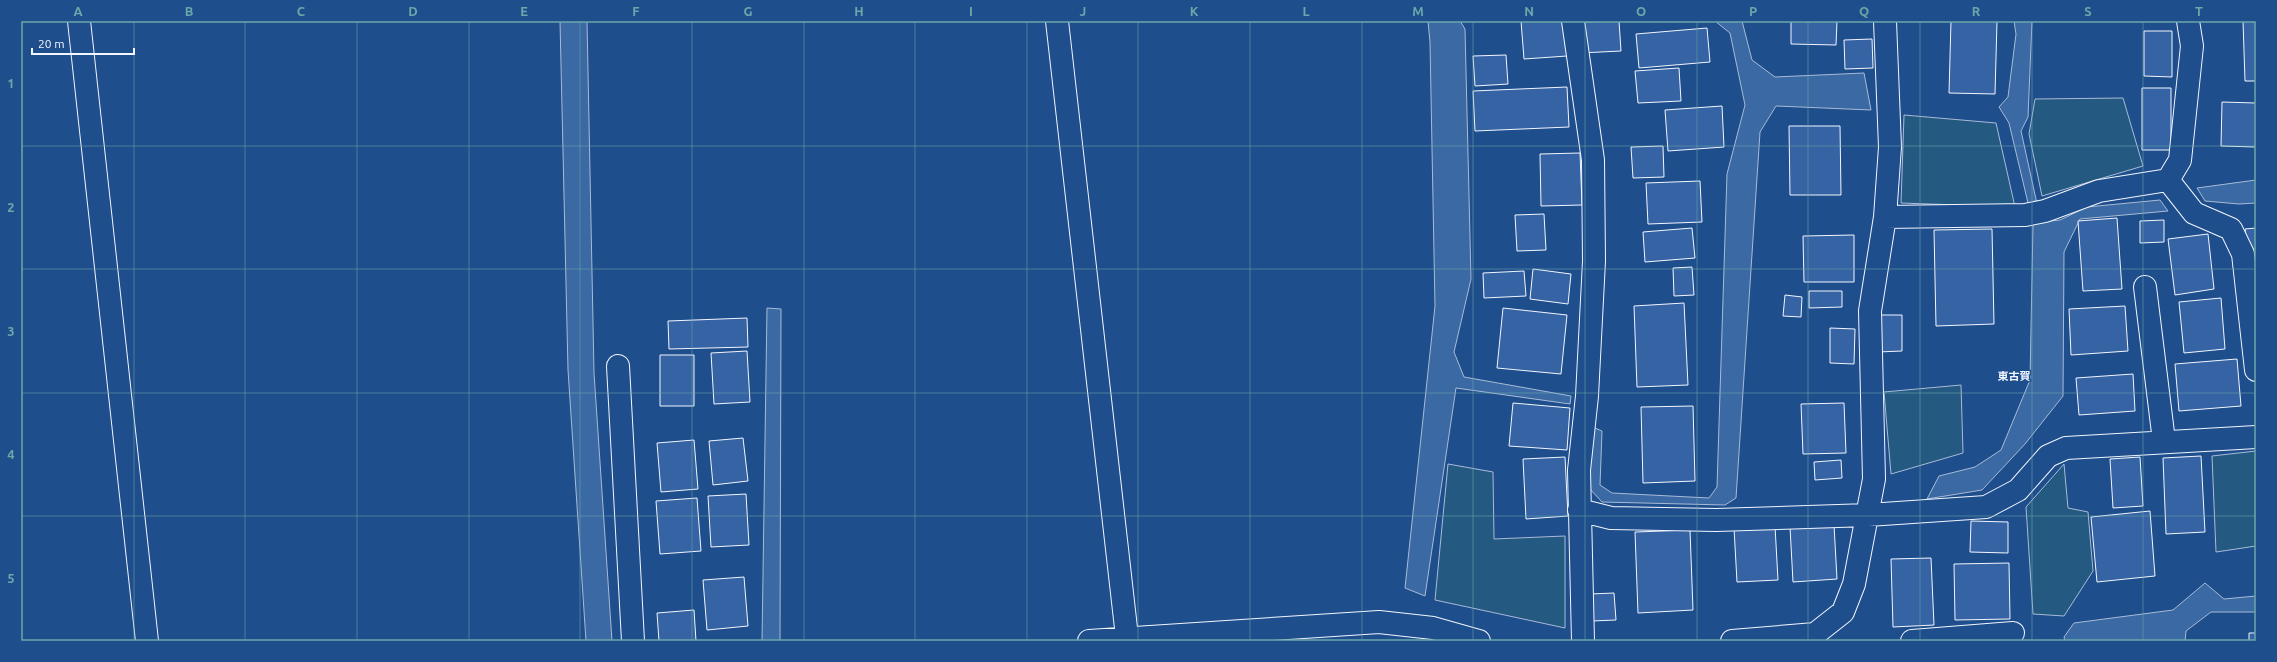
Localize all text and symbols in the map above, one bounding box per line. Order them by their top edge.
text: A [73,4,83,18]
text: B [185,4,194,18]
text: C [297,4,306,18]
text: D [408,4,418,18]
text: E [520,4,528,18]
text: F [632,4,640,18]
text: G [744,4,753,18]
text: H [854,4,864,18]
text: I [969,4,973,18]
text: J [1080,4,1086,18]
text: K [1190,4,1199,18]
text: L [1302,4,1310,18]
text: M [1412,4,1424,18]
text: N [1524,4,1534,18]
text: O [1636,4,1646,18]
text: P [1749,4,1757,18]
text: Q [1859,4,1869,18]
text: R [1972,4,1981,18]
text: S [2084,4,2092,18]
text: T [2195,4,2203,18]
scale bar [32,30,134,56]
text: 20 m [38,37,65,50]
text: 1 [7,76,15,90]
text: 2 [7,200,15,214]
text: 3 [7,324,15,338]
district label: 東古賀 [1998,370,2031,382]
text: 4 [7,447,15,461]
text: 5 [7,571,15,585]

